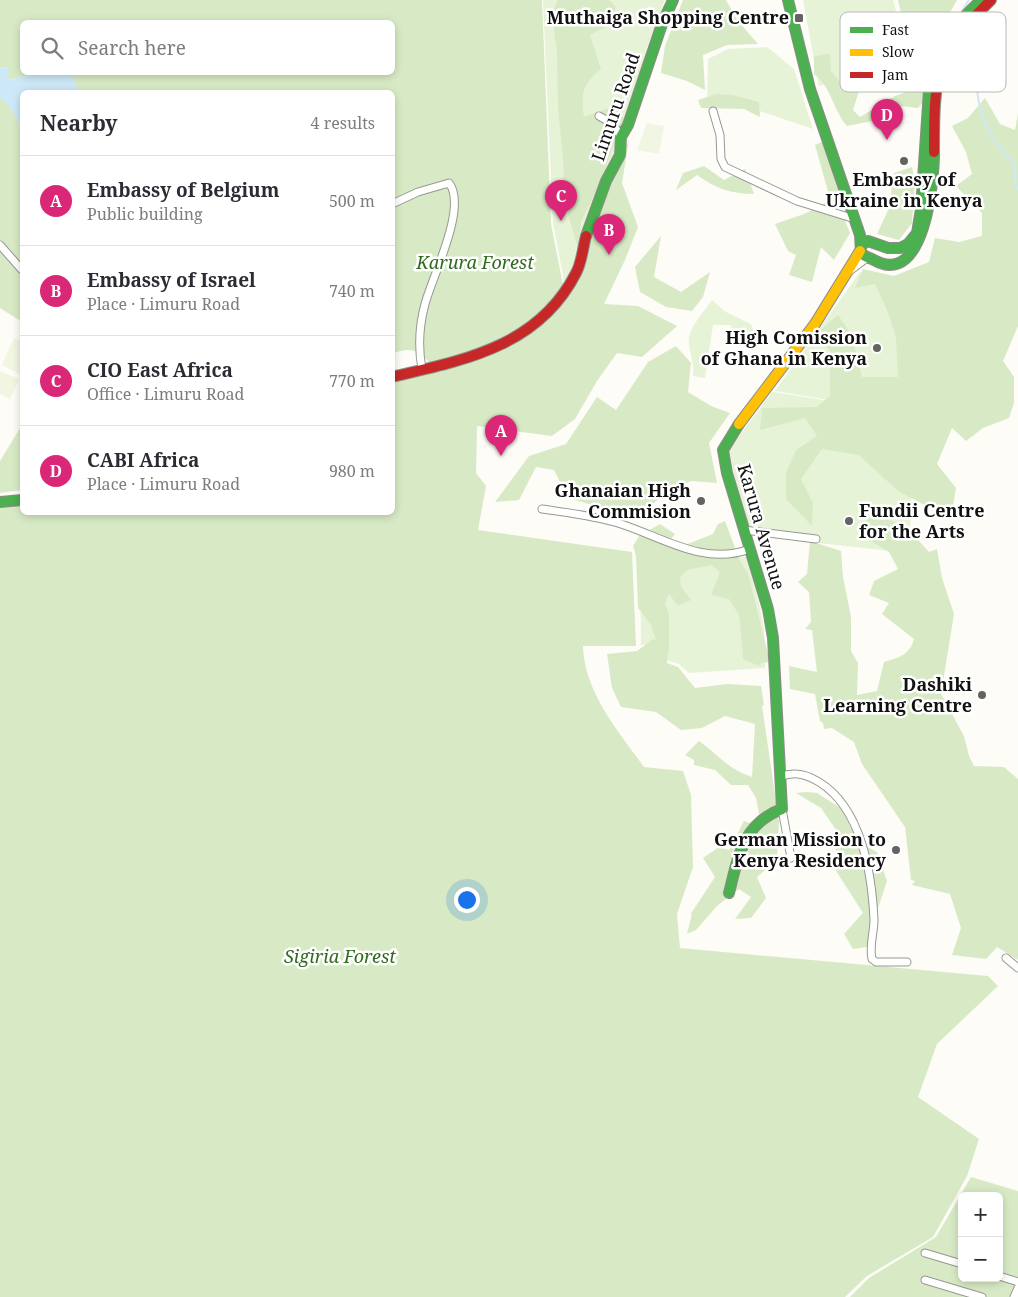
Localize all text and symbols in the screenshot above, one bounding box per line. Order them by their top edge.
place label: Muthaiga Shopping Centre [547,5,789,29]
marker: Muthaiga Shopping Centre [793,12,805,24]
legend [840,12,1006,92]
search box [20,20,395,75]
text: Fast [882,20,909,39]
icon: search [38,34,66,62]
text: Search here [78,35,186,61]
text: Slow [882,42,915,61]
street label: Limuru Road [585,49,645,164]
text: Jam [881,65,908,84]
pin: D [871,99,903,140]
text: Nearby [40,109,118,137]
text: 4 results [311,112,375,134]
marker: Embassy of Ukraine in Kenya [898,155,910,167]
place label: Embassy of Ukraine in Kenya [825,167,983,212]
text: Embassy of Belgium [87,177,280,203]
pin: C [545,180,577,221]
text: A [50,190,62,212]
text: 500 m [329,190,375,212]
text: Public building [87,203,203,225]
pin: B [593,214,625,255]
park label: Karura Forest [415,250,534,274]
text: Embassy of Israel [87,267,256,293]
text: B [51,280,61,302]
text: 740 m [329,280,375,302]
text: Place · Limuru Road [87,293,240,315]
place label: High Comission of Ghana in Kenya [701,325,867,370]
marker: High Comission of Ghana in Kenya [871,342,883,354]
text: CIO East Africa [87,357,233,383]
text: C [51,370,61,392]
text: 770 m [329,370,375,392]
text: Office · Limuru Road [87,383,244,405]
pin: A [485,415,517,456]
text: CABI Africa [87,447,199,473]
text: D [50,460,62,482]
text: 980 m [329,460,375,482]
street label: Karura Avenue [733,461,791,592]
text: Place · Limuru Road [87,473,240,495]
place label: Ghanaian High Commision [555,478,691,523]
marker: Ghanaian High Commision [695,495,707,507]
place label: Fundii Centre for the Arts [859,498,985,543]
marker: Fundii Centre for the Arts [843,515,855,527]
place label: Dashiki Learning Centre [823,672,973,717]
marker: Dashiki Learning Centre [976,689,988,701]
place label: German Mission to Kenya Residency [714,827,887,872]
marker: German Mission to Kenya Residency [890,844,902,856]
your location [454,887,480,913]
park label: Sigiria Forest [284,944,396,968]
map controls [958,1192,1003,1282]
button: + [958,1192,1003,1237]
button: − [958,1237,1003,1282]

